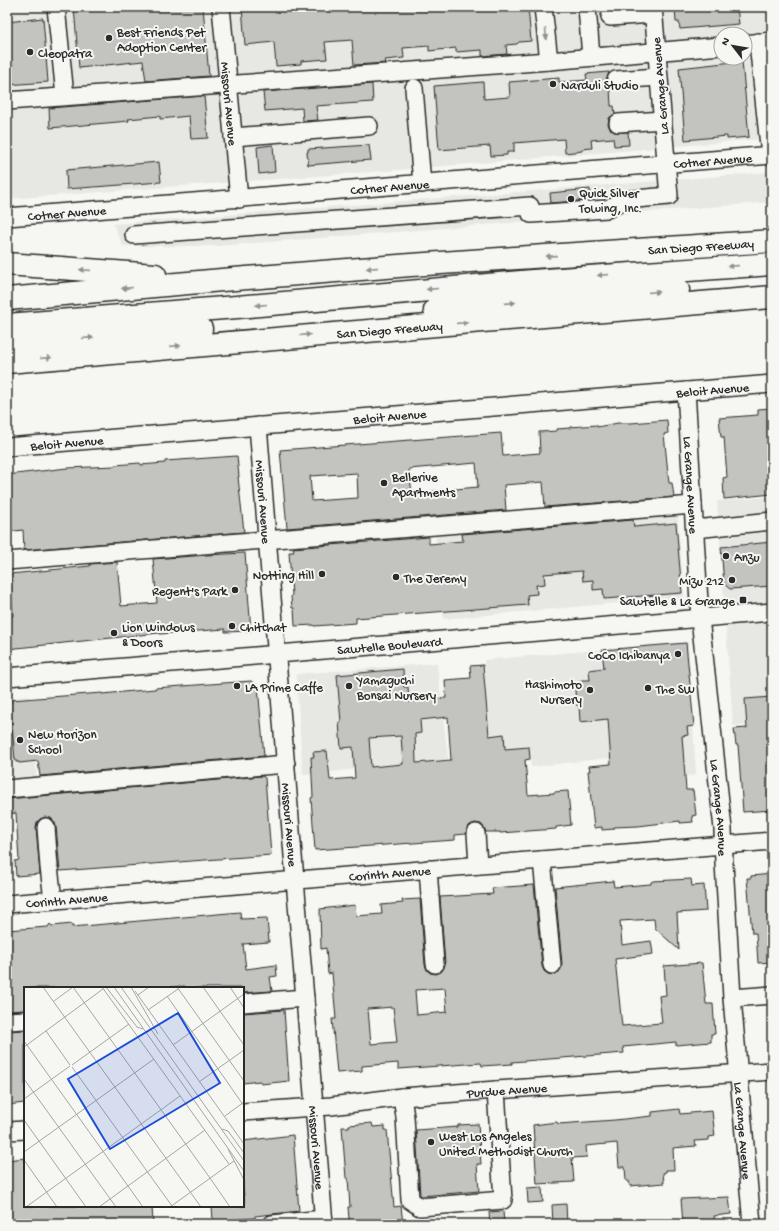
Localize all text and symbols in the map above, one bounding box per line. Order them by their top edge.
place label: Best Friends Pet Adoption Center [116,26,208,56]
north arrow [713,26,753,66]
one-way arrow [542,28,549,40]
marker: Best Friends Pet Adoption Center [104,33,114,43]
street label: La Grange Avenue [650,36,673,135]
text: N [719,36,733,48]
marker: Cleopatra [25,47,35,57]
place label: Cleopatra [38,47,93,62]
street label: Missouri Avenue [216,61,239,147]
marker: Narduli Studio [548,79,558,89]
place label: Narduli Studio [561,79,639,94]
street label: Cotner Avenue [673,152,753,173]
street label: Cotner Avenue [350,178,430,199]
place label: Quick Silver Towing, Inc. [578,187,642,217]
marker: Quick Silver Towing, Inc. [566,194,576,204]
street label: Cotner Avenue [27,204,107,225]
street label: San Diego Freeway [648,237,755,259]
one-way arrow [545,253,558,260]
one-way arrow [727,263,739,270]
one-way arrow [366,265,378,272]
one-way arrow [79,267,91,274]
one-way arrow [597,272,609,279]
one-way arrow [121,285,134,292]
one-way arrow [426,286,438,293]
one-way arrow [648,288,660,295]
one-way arrow [504,300,516,307]
one-way arrow [255,302,267,308]
street label: San Diego Freeway [336,319,444,343]
one-way arrow [456,319,468,326]
one-way arrow [299,331,311,338]
one-way arrow [82,334,94,341]
one-way arrow [169,343,181,350]
one-way arrow [40,355,52,362]
street label: Beloit Avenue [675,381,750,402]
street label: Beloit Avenue [352,407,427,429]
street label: Beloit Avenue [29,434,104,455]
street label: La Grange Avenue [679,436,700,534]
street label: Missouri Avenue [251,459,273,545]
place label: Bellerive Apartments [391,471,457,501]
marker: Bellerive Apartments [379,478,389,488]
marker: Anzu [721,551,731,561]
place label: Anzu [734,551,760,566]
place label: Notting Hill [253,569,314,584]
marker: Notting Hill [317,569,327,579]
marker: The Jeremy [391,572,401,582]
place label: The Jeremy [403,572,467,587]
place label: Mizu 212 [679,575,725,590]
marker: Mizu 212 [727,575,737,585]
place label: Regent's Park [152,585,228,600]
marker: Regent's Park [230,585,240,595]
place label: Sawtelle & La Grange [620,595,735,610]
marker: Sawtelle & La Grange [738,595,748,605]
place label: Lion Windows & Doors [122,621,196,651]
marker: Chitchat [227,621,237,631]
place label: Chitchat [240,621,288,636]
marker: Lion Windows & Doors [109,628,119,638]
street label: Sawtelle Boulevard [337,635,444,659]
place label: CoCo Ichibanya [588,649,671,664]
marker: CoCo Ichibanya [673,649,683,659]
place label: Yamaguchi Bonsai Nursery [356,674,437,704]
place label: Hashimoto Nursery [525,678,583,708]
marker: LA Prime Caffe [232,681,242,691]
place label: LA Prime Caffe [245,681,323,696]
marker: Yamaguchi Bonsai Nursery [344,681,354,691]
marker: The SW [643,683,653,693]
place label: The SW [655,683,695,698]
marker: Hashimoto Nursery [585,685,595,695]
place label: New Horizon School [28,728,97,758]
marker: New Horizon School [15,735,25,745]
street label: La Grange Avenue [705,758,729,857]
street label: Missouri Avenue [277,782,299,868]
street label: Corinth Avenue [348,864,432,886]
street label: Corinth Avenue [26,891,109,912]
inset map [24,987,244,1207]
street label: Purdue Avenue [465,1081,548,1102]
street label: La Grange Avenue [729,1081,753,1180]
street label: Missouri Avenue [304,1105,326,1191]
place label: West Los Angeles United Methodist Church [439,1130,573,1160]
marker: West Los Angeles United Methodist Church [426,1137,436,1147]

